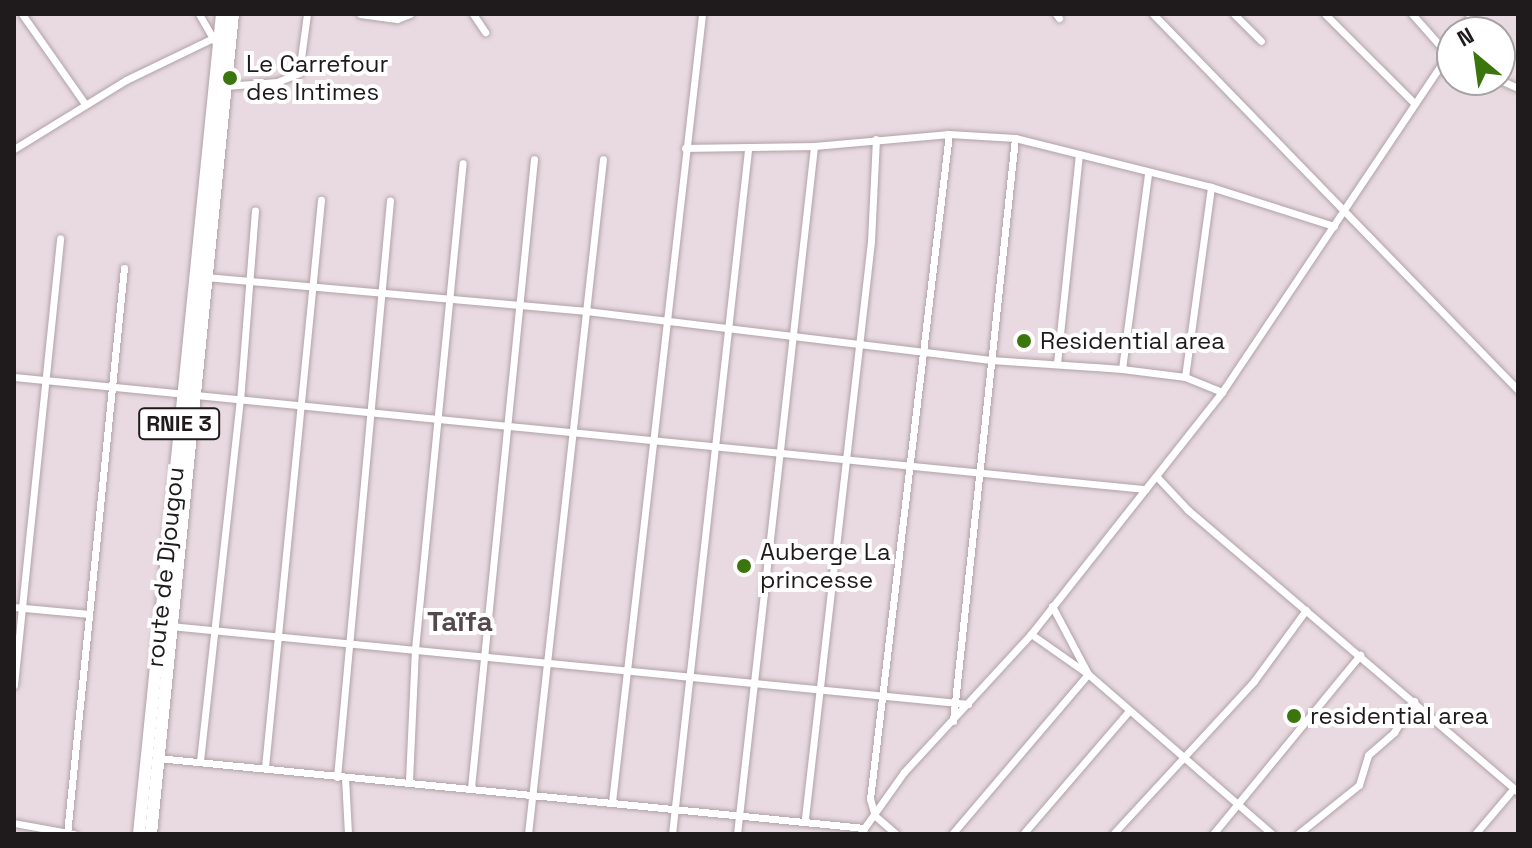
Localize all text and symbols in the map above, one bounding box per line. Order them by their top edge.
north arrow [1436,16,1516,96]
text: N [1452,21,1479,53]
place label: Le Carrefour des Intimes [246,50,389,106]
marker: Le Carrefour des Intimes [221,69,239,87]
place label: Residential area [1040,327,1225,355]
marker: Residential area [1015,332,1033,350]
road number: RNIE 3 [137,406,221,442]
street label: route de Djougou [140,465,190,669]
place label: Auberge La princesse [760,538,891,594]
marker: Auberge La princesse [735,557,753,575]
district label: Taïfa [427,604,493,638]
place label: residential area [1310,702,1489,730]
marker: residential area [1285,707,1303,725]

